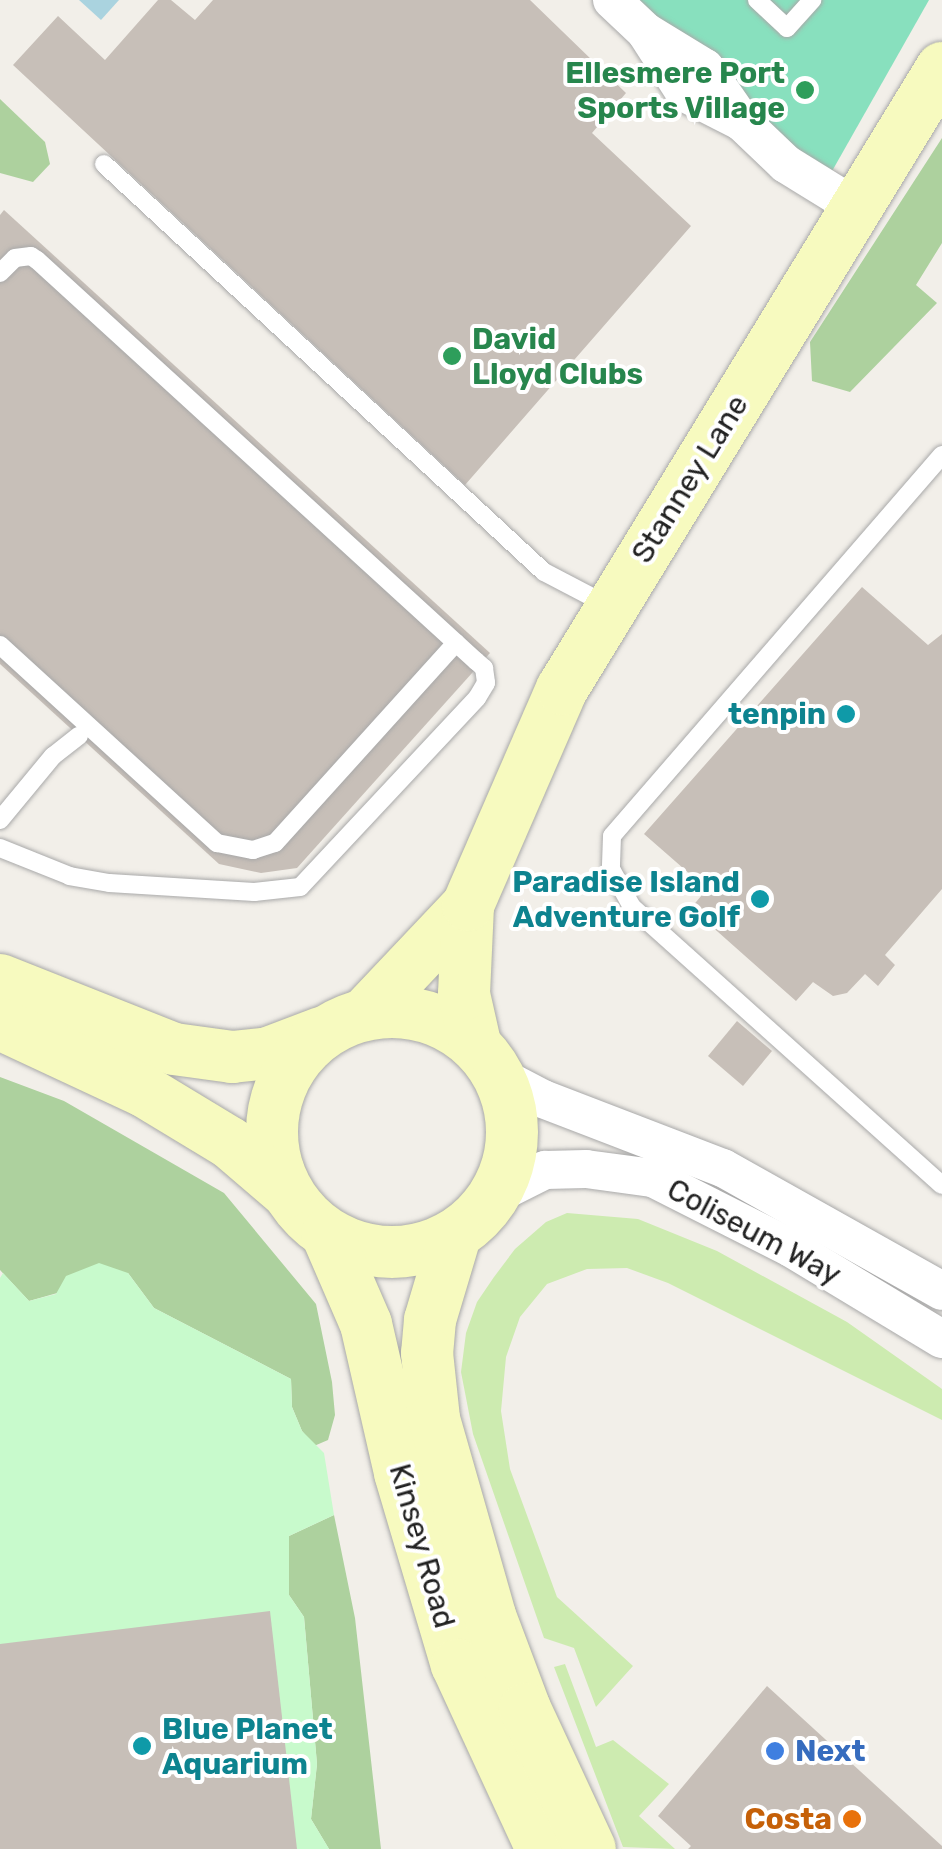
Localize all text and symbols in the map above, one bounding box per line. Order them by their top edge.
place label: Ellesmere Port Sports Village [565,55,785,126]
marker: Ellesmere Port Sports Village [794,79,816,101]
place label: David Lloyd Clubs [472,321,643,392]
marker: David Lloyd Clubs [441,345,463,367]
street label: Stanney Lane [624,388,756,570]
place label: tenpin [728,696,826,732]
marker: tenpin [835,703,857,725]
place label: Paradise Island Adventure Golf [512,864,740,934]
marker: Paradise Island Adventure Golf [749,888,771,910]
street label: Coliseum Way [661,1171,847,1293]
street label: Kinsey Road [381,1459,463,1633]
place label: Blue Planet Aquarium [162,1711,333,1782]
place label: Next [795,1733,866,1769]
marker: Blue Planet Aquarium [131,1735,153,1757]
marker: Next [764,1740,786,1762]
place label: Costa [744,1801,832,1837]
marker: Costa [841,1808,863,1830]

